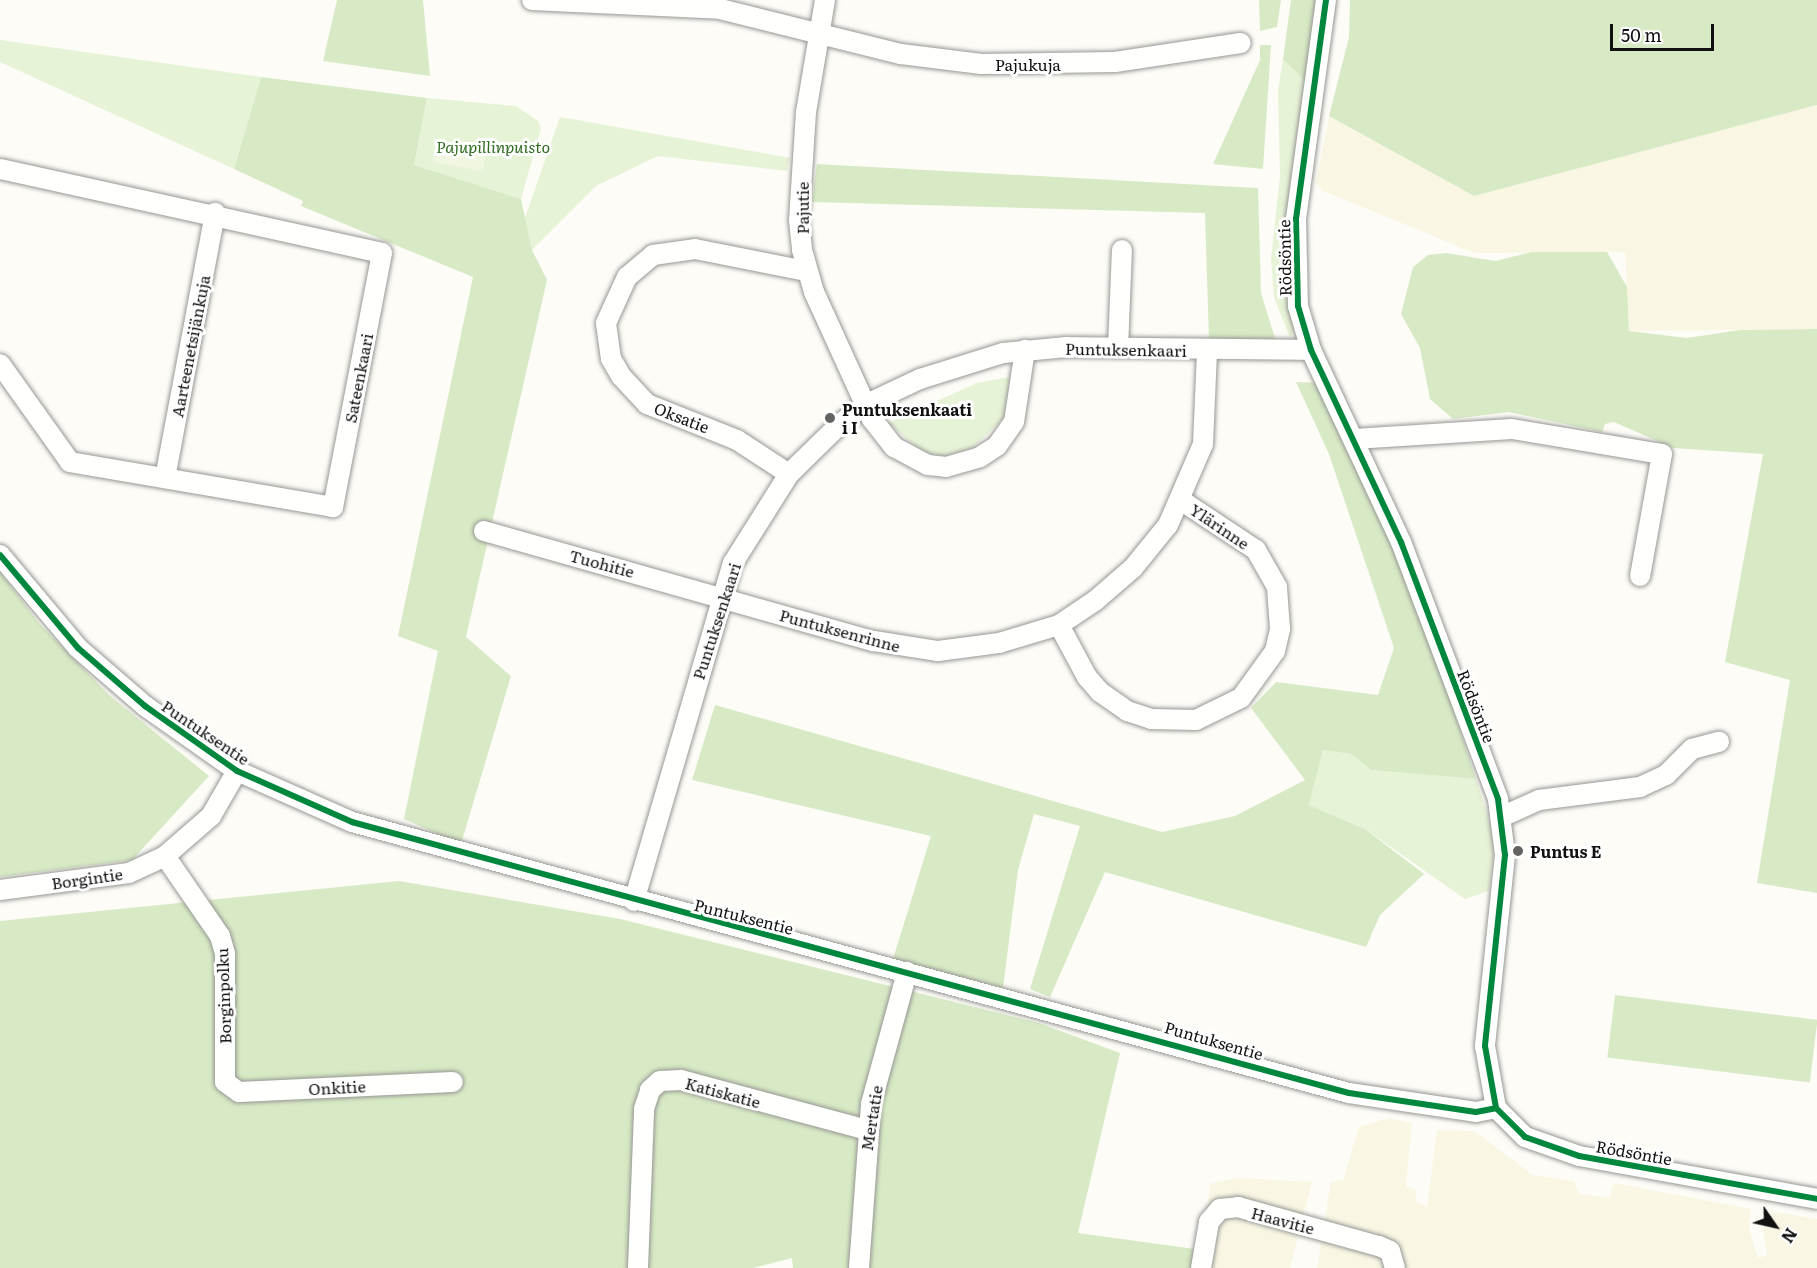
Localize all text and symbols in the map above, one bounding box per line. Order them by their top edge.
scale bar [1613,12,1716,50]
text: 50 m [1621,21,1662,48]
street label: Pajukuja [995,54,1061,74]
park label: Pajupillinpuisto [436,136,550,156]
street label: Pajutie [792,182,812,234]
street label: Rödsöntie [1274,219,1294,297]
street label: Aarteenetsijänkuja [167,273,213,419]
street label: Sateenkaari [340,332,376,424]
street label: Puntuksenkaari [1065,338,1187,360]
street label: Oksatie [652,398,712,436]
place label: Puntuksenkaati i I [842,399,972,437]
marker: Puntuksenkaati i I [823,411,837,425]
street label: Ylärinne [1187,499,1253,553]
street label: Tuohitie [567,545,637,581]
street label: Puntuksenkaari [688,560,744,682]
street label: Puntuksenrinne [778,605,902,655]
street label: Rödsöntie [1454,667,1500,745]
street label: Puntuksentie [158,696,254,768]
place label: Puntus E [1530,841,1601,861]
marker: Puntus E [1511,844,1525,858]
street label: Borgintie [50,863,124,893]
street label: Puntuksentie [692,894,796,938]
street label: Borginpolku [212,948,234,1044]
street label: Puntuksentie [1162,1017,1266,1063]
street label: Katiskatie [683,1073,763,1111]
street label: Onkitie [308,1076,366,1098]
street label: Mertatie [856,1084,886,1152]
street label: Rödsöntie [1594,1136,1674,1168]
north arrow [1745,1196,1805,1256]
street label: Haavitie [1249,1202,1317,1238]
text: N [1776,1224,1804,1248]

